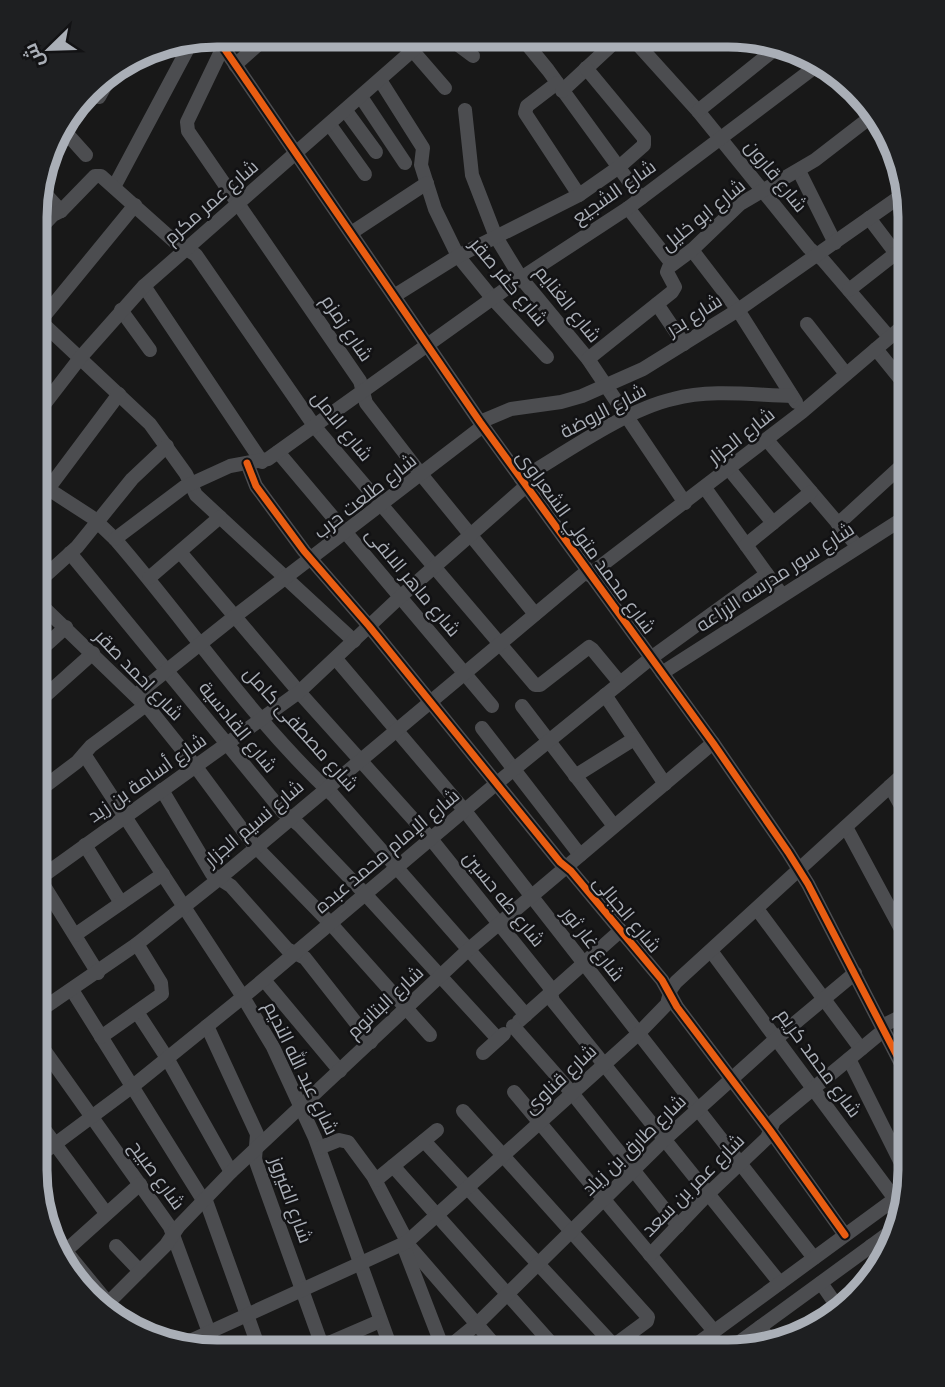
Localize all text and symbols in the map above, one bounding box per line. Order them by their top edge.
north arrow [14,14,84,84]
text: ش [18,40,49,71]
street label: شارع قارون [738,135,812,218]
street label: شارع عمر مكرم [159,155,264,251]
street label: شارع الشجيع [568,155,661,231]
street label: شارع ابو خليل [656,174,751,258]
street label: شارع كفر صقر [463,232,553,332]
street label: شارع الغنايم [528,261,606,348]
street label: شارع بدر [661,289,727,343]
street label: شارع زمزم [315,290,378,367]
street label: شارع الروضة [556,379,651,445]
street label: شارع الامل [305,386,377,467]
street label: شارع الجزار [702,403,780,472]
street label: شارع محمد متولي الشعراوى [509,446,660,640]
street label: شارع طلعت حرب [309,449,422,545]
street label: شارع سور مدرسه الزراعه [692,517,860,638]
street label: شارع ماهر الالفى [359,523,465,643]
street label: شارع احمد صقر [88,624,188,727]
street label: شارع مصطفى كامل [237,662,363,798]
street label: شارع القادسية [193,677,282,779]
street label: شارع أسامة بن زيد [83,729,212,829]
street label: شارع نسيم الجزار [199,775,310,873]
street label: شارع الإمام محمد عبده [310,784,465,920]
street label: شارع طه حسين [457,847,550,953]
street label: شارع الجبالى [587,871,666,959]
street label: شارع غار ثور [555,901,629,987]
street label: شارع البتانوم [342,961,429,1045]
street label: شارع عبد الله النديم [257,997,344,1139]
street label: شارع محمد كريم [770,1004,866,1123]
street label: شارع قناوى [519,1039,603,1120]
street label: شارع طارق بن زياد [577,1090,692,1202]
street label: شارع عمر بن سعد [637,1129,751,1243]
street label: شارع صبيح [123,1136,190,1215]
street label: شارع الفيروز [263,1153,317,1247]

